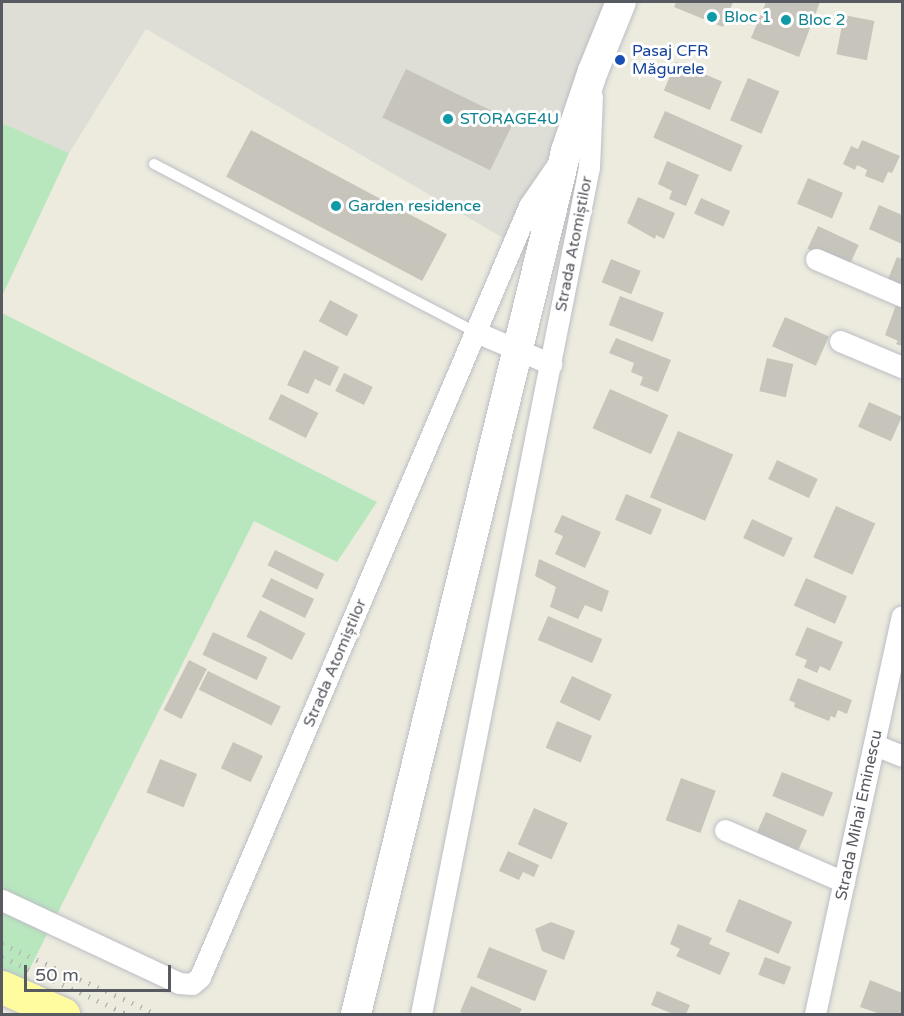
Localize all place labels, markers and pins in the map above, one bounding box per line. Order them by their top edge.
place label: Bloc 1 [724,7,771,27]
marker: Bloc 1 [705,10,719,24]
place label: Bloc 2 [798,10,845,30]
marker: Bloc 2 [779,13,793,27]
place label: Pasaj CFR Măgurele [632,41,708,79]
marker: Pasaj CFR Măgurele [613,53,627,67]
place label: STORAGE4U [460,109,559,129]
marker: STORAGE4U [441,112,455,126]
place label: Garden residence [348,196,481,216]
marker: Garden residence [329,199,343,213]

